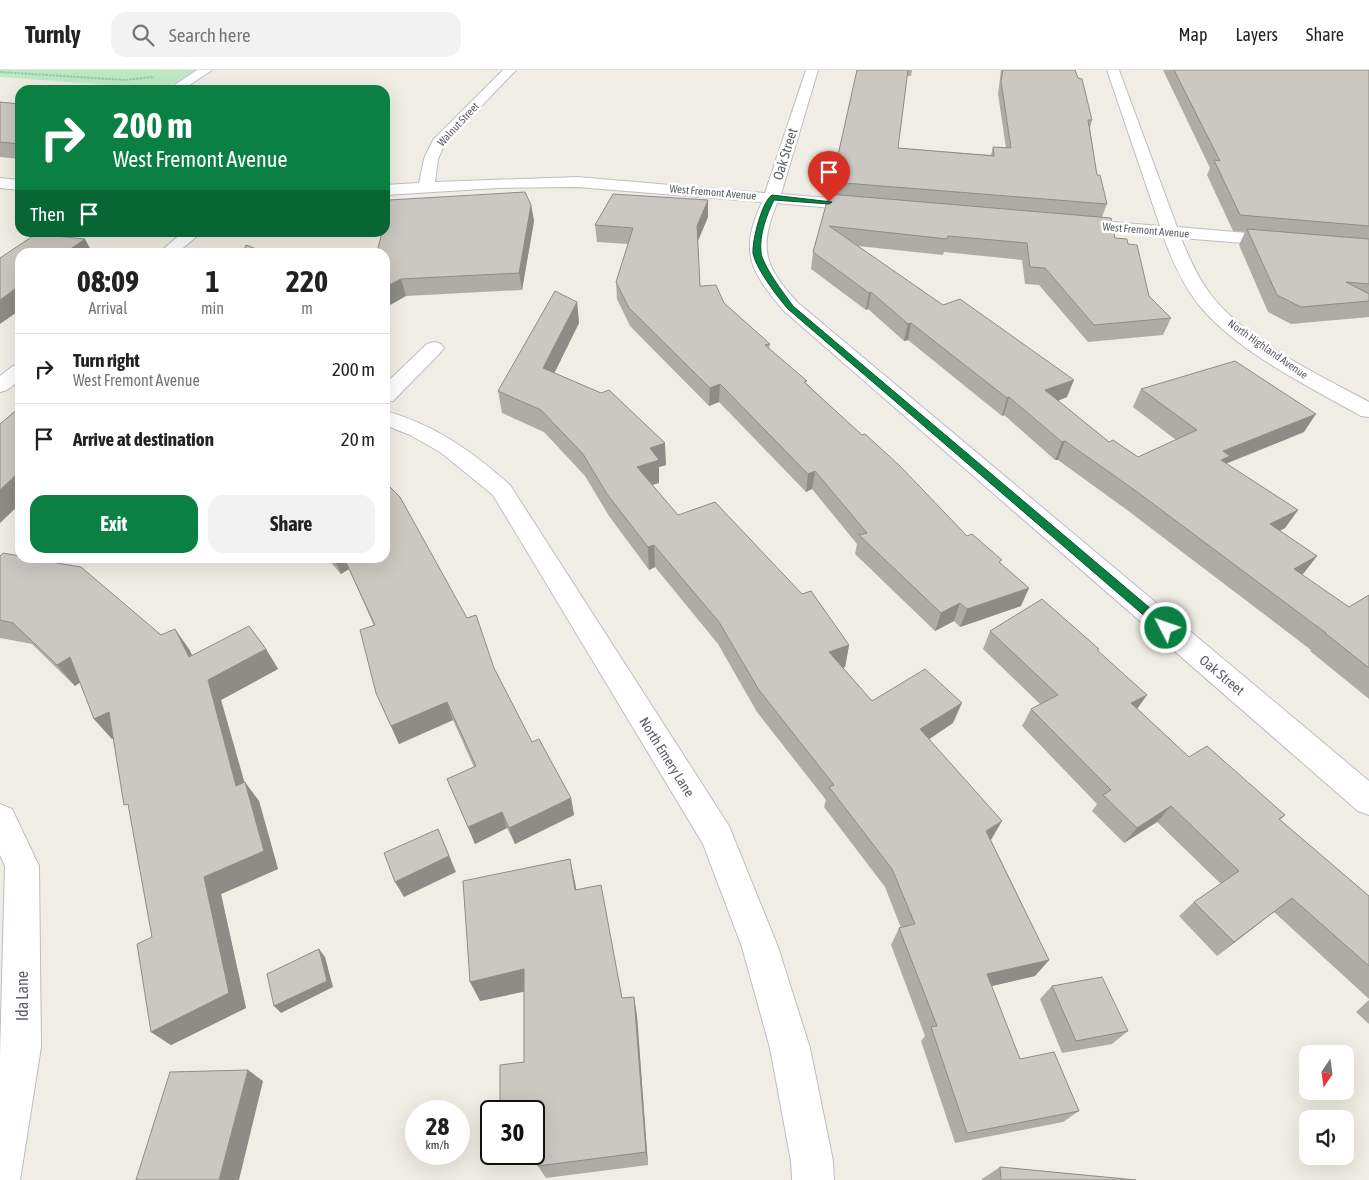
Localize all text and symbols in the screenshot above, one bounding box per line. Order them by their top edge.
search box [111,12,461,57]
text: Turnly [25,21,81,48]
icon: search [129,21,157,49]
text: Search here [169,24,251,46]
text: Map [1178,24,1207,45]
text: Layers [1235,24,1278,45]
text: Share [1306,24,1344,45]
street label: Walnut Street [435,100,481,148]
icon: right [30,105,95,170]
text: 200 m [113,105,192,145]
street label: Oak Street [770,126,800,182]
text: West Fremont Avenue [113,146,287,172]
pin [808,151,850,202]
icon: arrive [815,158,843,186]
street label: West Fremont Avenue [669,182,757,202]
icon: arrive [75,200,103,228]
text: Then [30,203,65,225]
street label: West Fremont Avenue [1102,220,1190,240]
text: 08:09 [77,264,139,298]
text: 1 [205,264,220,298]
text: 220 [286,264,328,298]
text: Arrival [88,299,128,317]
text: min [201,299,224,317]
text: m [301,299,313,317]
street label: North Highland Avenue [1226,317,1310,381]
text: Turn right [73,349,140,371]
icon: right [30,355,58,383]
text: 200 m [332,358,375,380]
text: West Fremont Avenue [73,371,200,389]
icon: arrive [30,425,58,453]
text: Arrive at destination [73,428,214,450]
text: 20 m [341,428,375,450]
button: Exit [30,495,198,553]
button: Share [208,495,375,553]
position arrow [1139,601,1191,653]
street label: Oak Street [1196,652,1248,698]
street label: North Emery Lane [636,714,698,800]
street label: Ida Lane [13,971,31,1021]
north arrow [1299,1045,1354,1100]
map controls [1299,1045,1354,1165]
speed limit sign: 30 [480,1100,545,1165]
button: sound [1299,1110,1354,1165]
text: 28 [426,1112,449,1140]
text: km/h [426,1138,449,1152]

